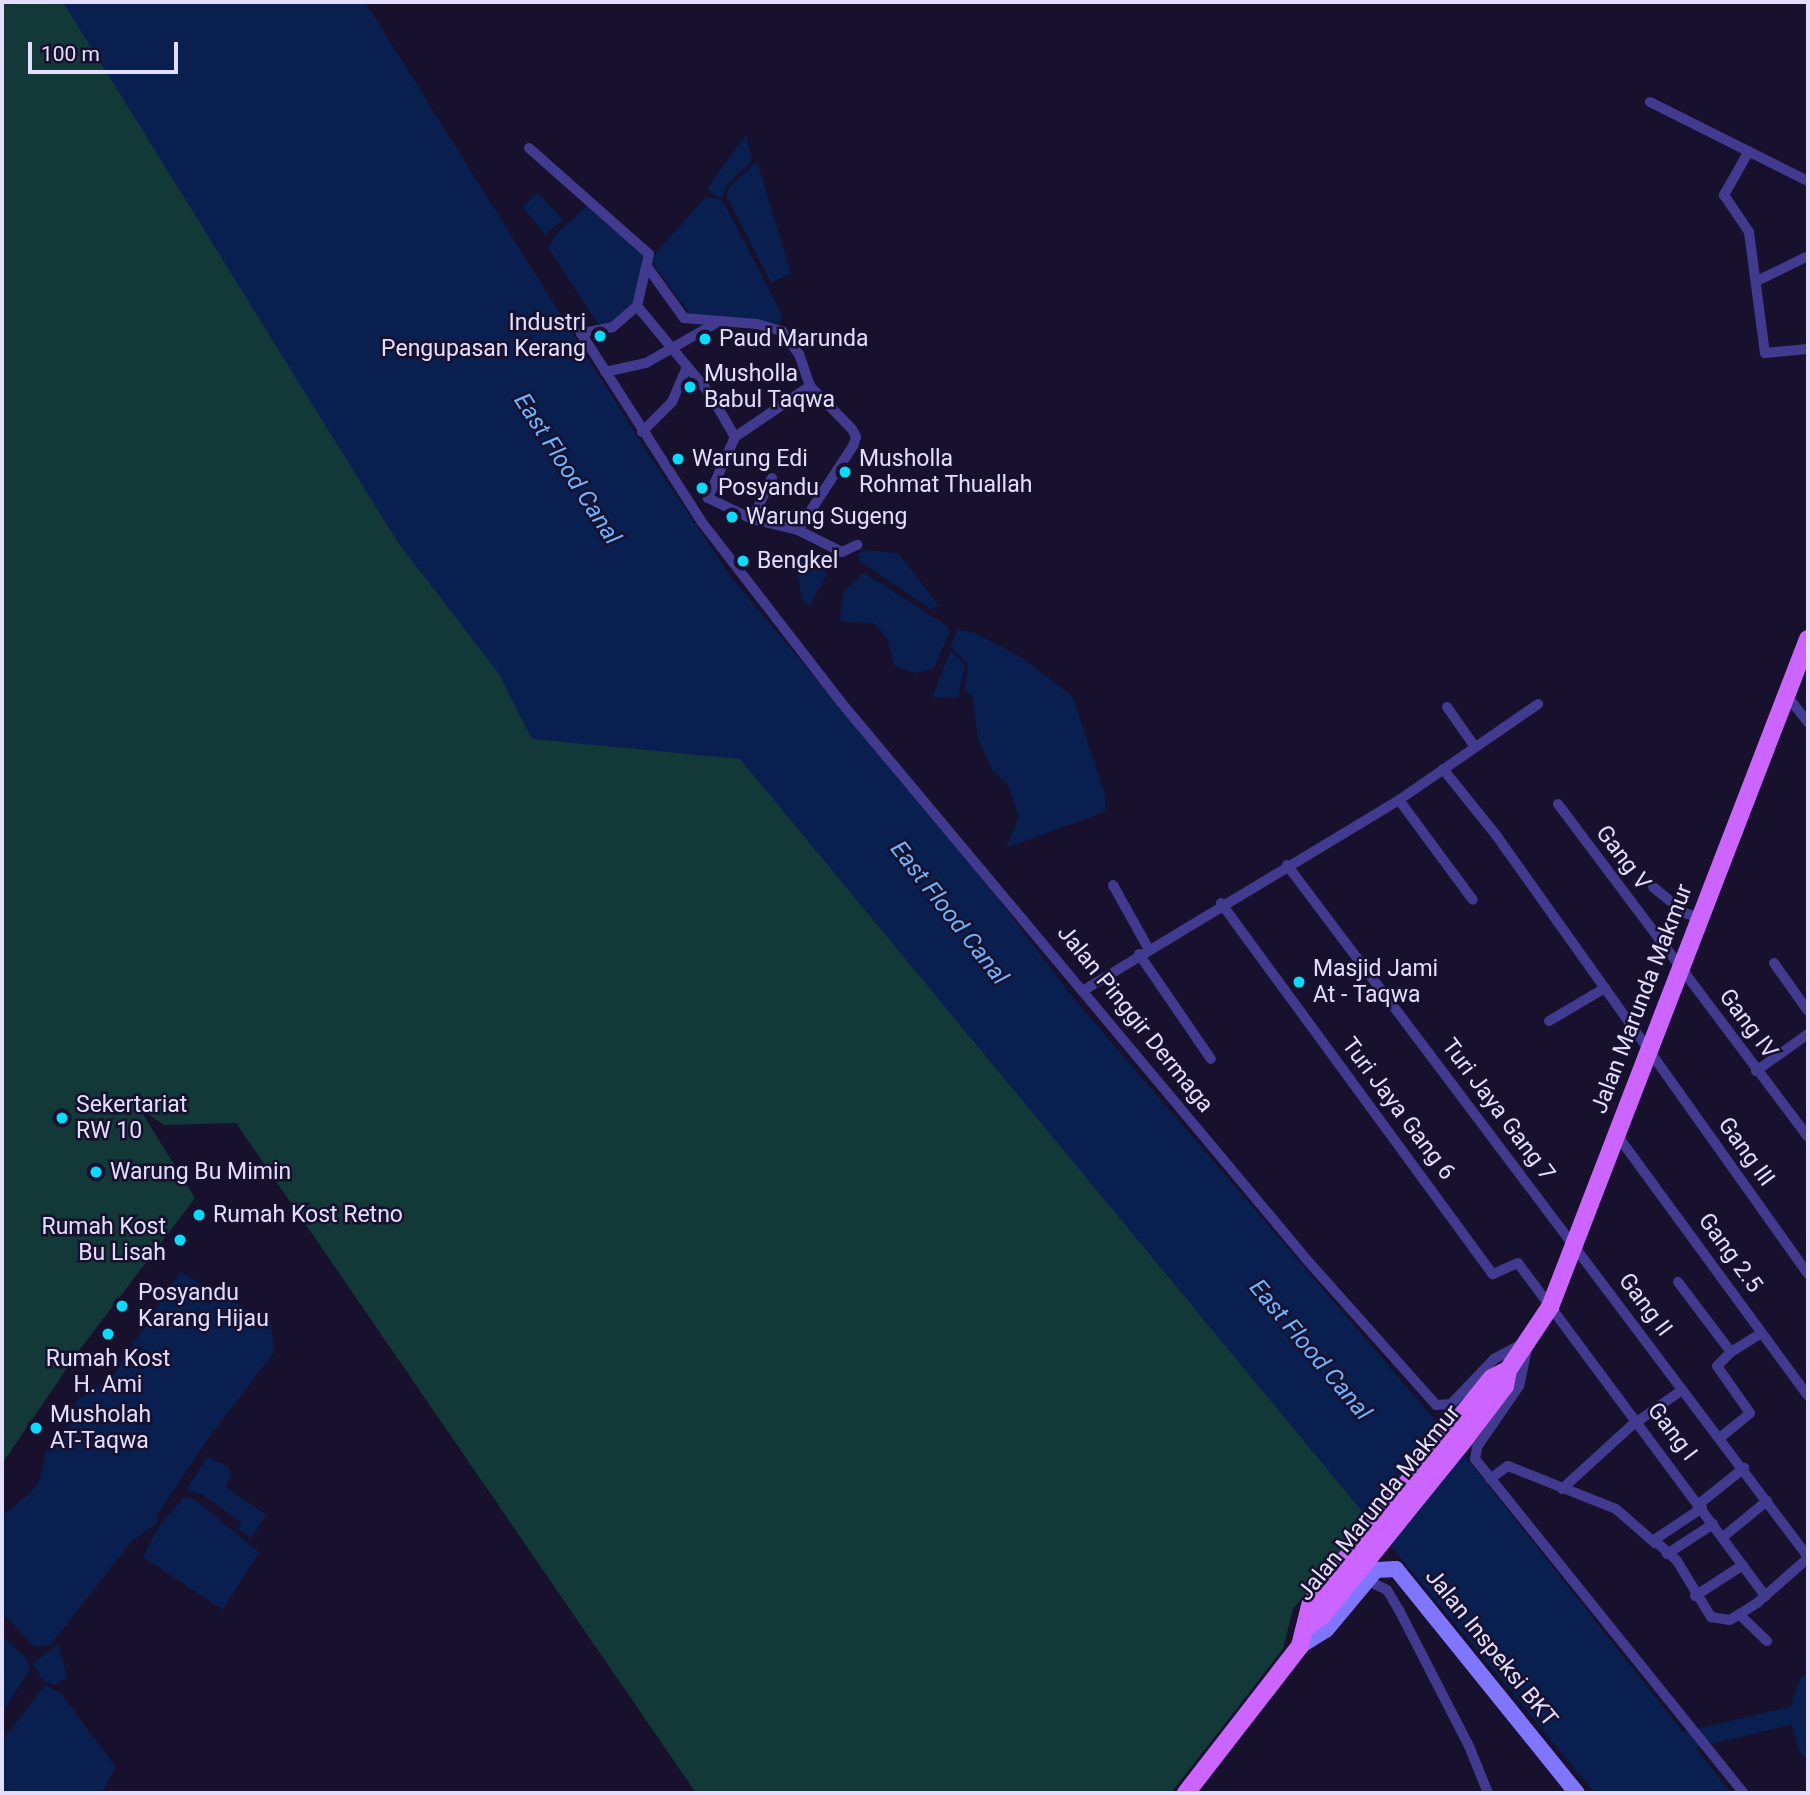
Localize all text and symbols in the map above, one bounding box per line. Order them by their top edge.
scale bar [32,28,182,72]
text: 100 m [41,42,100,66]
place label: Industri Pengupasan Kerang [381,309,586,363]
place label: Paud Marunda [719,325,868,353]
marker: Industri Pengupasan Kerang [592,328,608,344]
marker: Paud Marunda [697,331,713,347]
place label: Musholla Babul Taqwa [704,360,836,414]
marker: Musholla Babul Taqwa [682,379,698,395]
water label: East Flood Canal [507,388,627,550]
place label: Warung Edi [692,445,808,473]
place label: Musholla Rohmat Thuallah [859,445,1033,499]
marker: Warung Edi [670,451,686,467]
marker: Musholla Rohmat Thuallah [837,464,853,480]
place label: Posyandu [718,474,819,502]
marker: Posyandu [692,478,712,498]
place label: Warung Sugeng [746,503,907,531]
marker: Warung Sugeng [724,509,740,525]
place label: Bengkel [757,547,838,575]
marker: Bengkel [735,553,751,569]
street label: Gang V [1590,820,1656,896]
water label: East Flood Canal [884,835,1014,991]
street label: Jalan Marunda Makmur [1585,880,1699,1118]
street label: Jalan Pinggir Dermaga [1051,920,1219,1118]
place label: Masjid Jami At - Taqwa [1313,955,1438,1009]
marker: Masjid Jami At - Taqwa [1291,974,1307,990]
street label: Gang IV [1713,984,1783,1064]
street label: Turi Jaya Gang 6 [1336,1032,1460,1186]
street label: Turi Jaya Gang 7 [1436,1033,1560,1187]
place label: Sekertariat RW 10 [76,1091,187,1145]
marker: Sekertariat RW 10 [54,1110,70,1126]
street label: Gang III [1712,1112,1780,1192]
place label: Warung Bu Mimin [110,1158,291,1186]
marker: Warung Bu Mimin [88,1164,104,1180]
place label: Rumah Kost Retno [213,1201,403,1229]
marker: Rumah Kost Retno [191,1207,207,1223]
street label: Gang 2.5 [1692,1208,1768,1298]
place label: Rumah Kost Bu Lisah [41,1213,166,1267]
marker: Rumah Kost Bu Lisah [172,1232,188,1248]
street label: Gang II [1612,1268,1678,1342]
water label: East Flood Canal [1243,1274,1377,1426]
place label: Posyandu Karang Hijau [138,1279,269,1333]
marker: Posyandu Karang Hijau [112,1296,132,1316]
marker: Rumah Kost H. Ami [100,1326,116,1342]
place label: Rumah Kost H. Ami [46,1345,170,1399]
street label: Gang I [1641,1397,1703,1467]
street label: Jalan Marunda Makmur [1292,1400,1466,1606]
place label: Musholah AT-Taqwa [50,1401,151,1455]
marker: Musholah AT-Taqwa [28,1420,44,1436]
street label: Jalan Inspeksi BKT [1419,1564,1563,1732]

